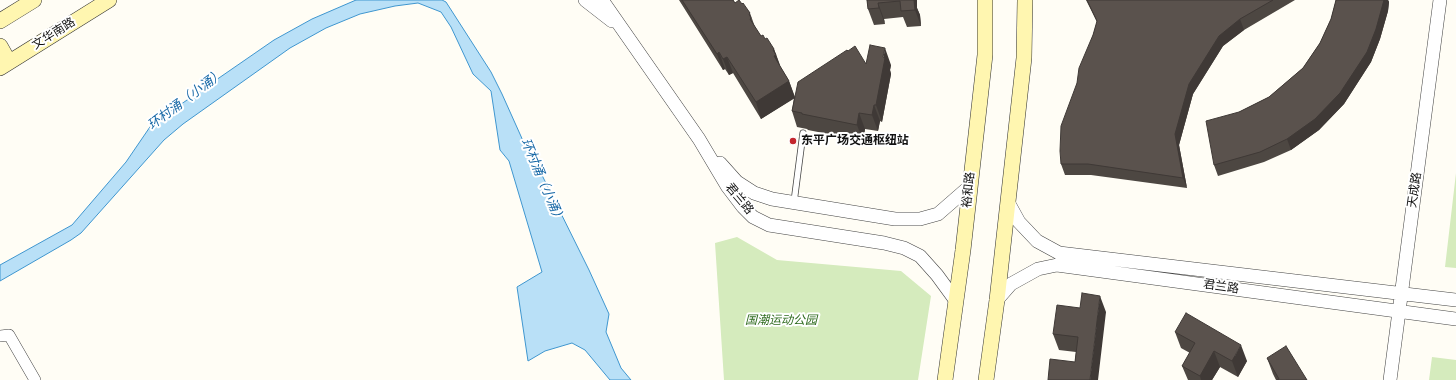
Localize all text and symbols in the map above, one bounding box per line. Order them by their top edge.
street label: 文华南路 [30,15,78,53]
water label: 环村涌（小涌） [145,66,227,134]
place label: 东平广场交通枢纽站 [801,134,909,148]
water label: 环村涌（小涌） [517,136,567,226]
marker: 东平广场交通枢纽站 [788,136,798,146]
street label: 裕和路 [960,171,978,209]
street label: 天成路 [1405,171,1425,209]
street label: 君兰路 [722,181,756,217]
street label: 君兰路 [1202,277,1240,297]
park label: 国潮运动公园 [745,314,817,328]

